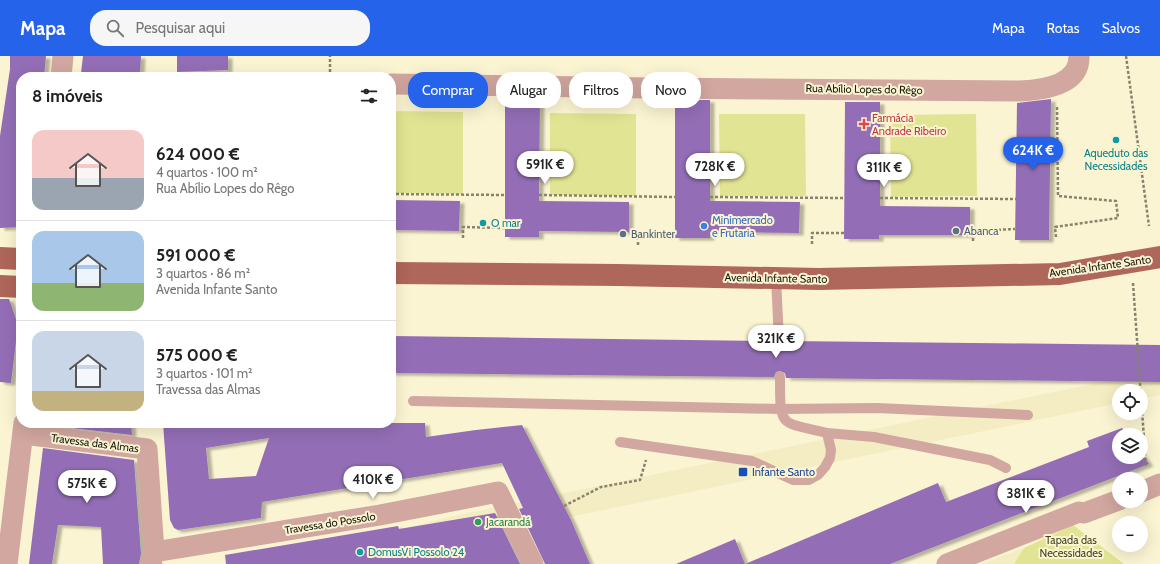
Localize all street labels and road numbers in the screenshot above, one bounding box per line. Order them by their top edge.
street label: Rua Abílio Lopes do Rêgo [805,81,923,97]
street label: Avenida Infante Santo [1048,252,1152,280]
street label: Avenida Infante Santo [725,270,827,286]
street label: Travessa das Almas [50,431,140,455]
street label: Travessa do Possolo [284,509,376,537]

